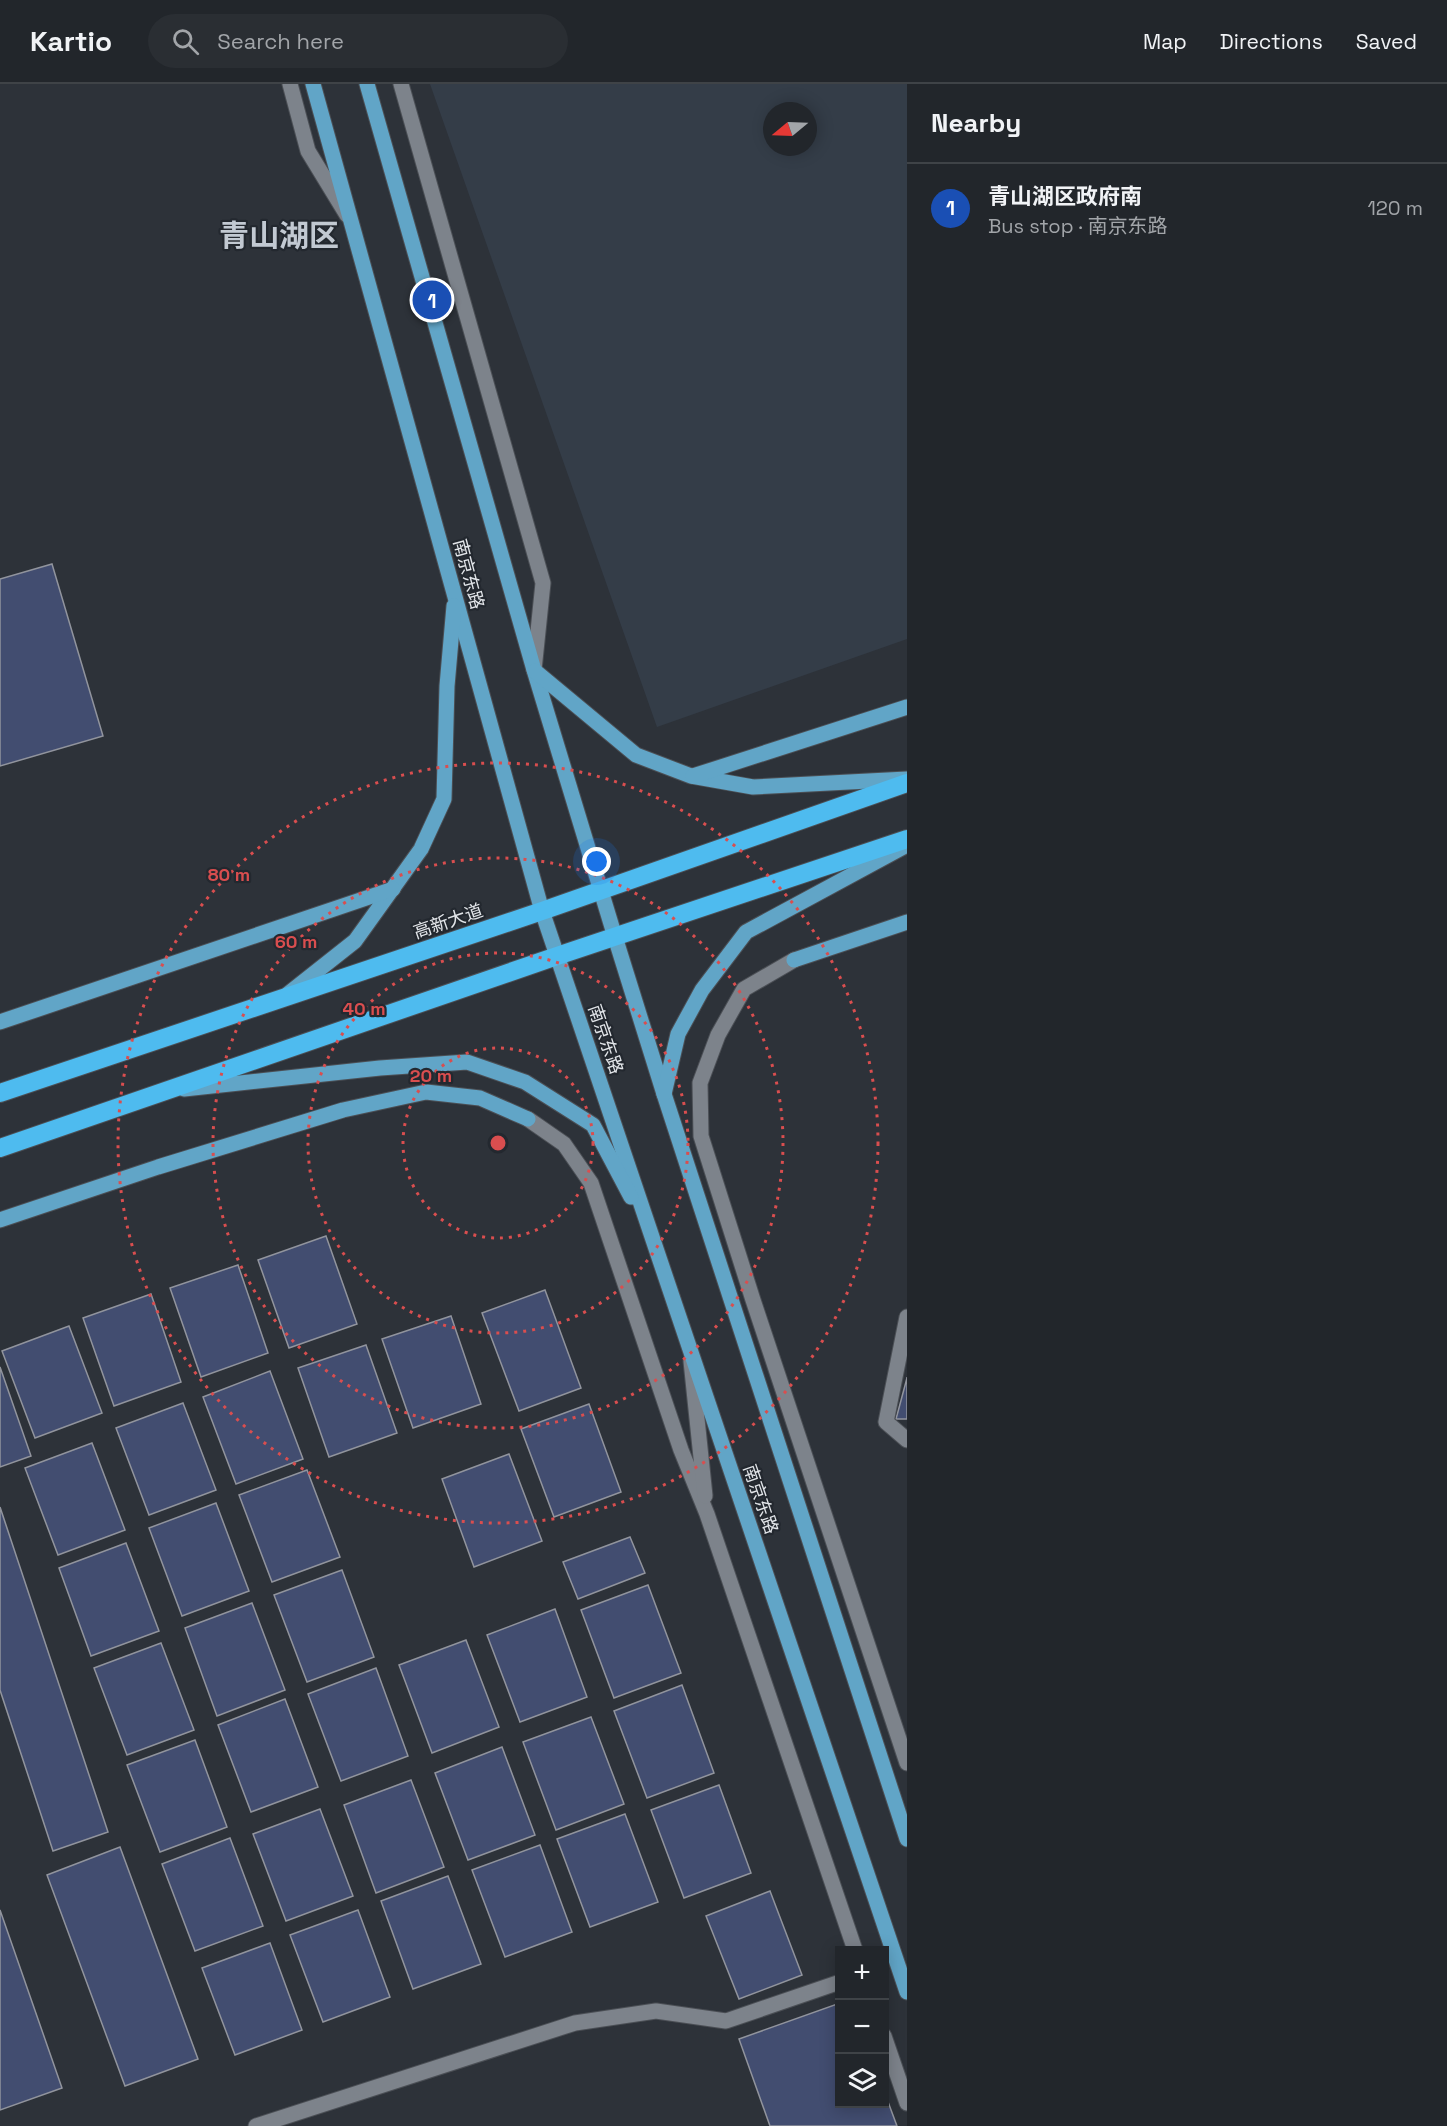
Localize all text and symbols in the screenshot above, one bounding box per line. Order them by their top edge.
search box [148,14,568,68]
text: Kartio [30,23,112,59]
icon: search [169,25,202,58]
text: Search here [217,27,344,55]
text: Map [1143,28,1187,55]
text: Directions [1220,28,1323,55]
text: Saved [1356,28,1417,55]
north arrow [763,102,817,156]
text: Nearby [931,106,1021,140]
text: 青山湖区政府南 [988,182,1142,210]
text: 1 [946,195,955,221]
text: 120 m [1367,195,1423,221]
text: Bus stop · 南京东路 [988,213,1168,239]
district label: 青山湖区 [219,216,339,255]
pin: 1 [412,278,452,322]
street label: 南京东路 [449,536,489,612]
your location [582,847,611,876]
text: 80 m [208,863,250,886]
street label: 高新大道 [410,898,486,944]
text: 60 m [275,930,317,953]
text: 40 m [342,997,386,1020]
street label: 南京东路 [583,1001,629,1077]
text: 20 m [410,1064,452,1087]
centre of rings [488,1133,508,1153]
street label: 南京东路 [738,1461,784,1537]
map controls [835,1946,889,2108]
button: + [835,1946,889,2000]
button: − [835,2000,889,2054]
button: layers [835,2054,889,2108]

